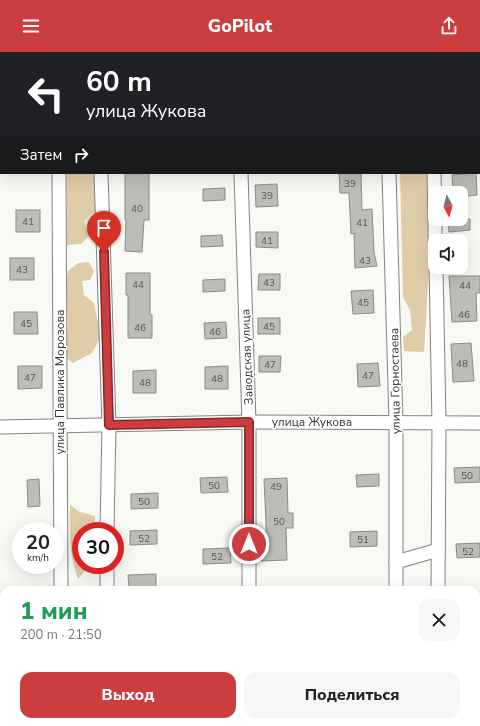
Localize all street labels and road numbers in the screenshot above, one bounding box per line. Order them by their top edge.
street label: улица Павлика Морозова [52,309,68,455]
street label: Заводская улица [237,309,257,405]
street label: улица Горностаева [386,328,404,434]
street label: улица Жукова [272,414,352,430]

